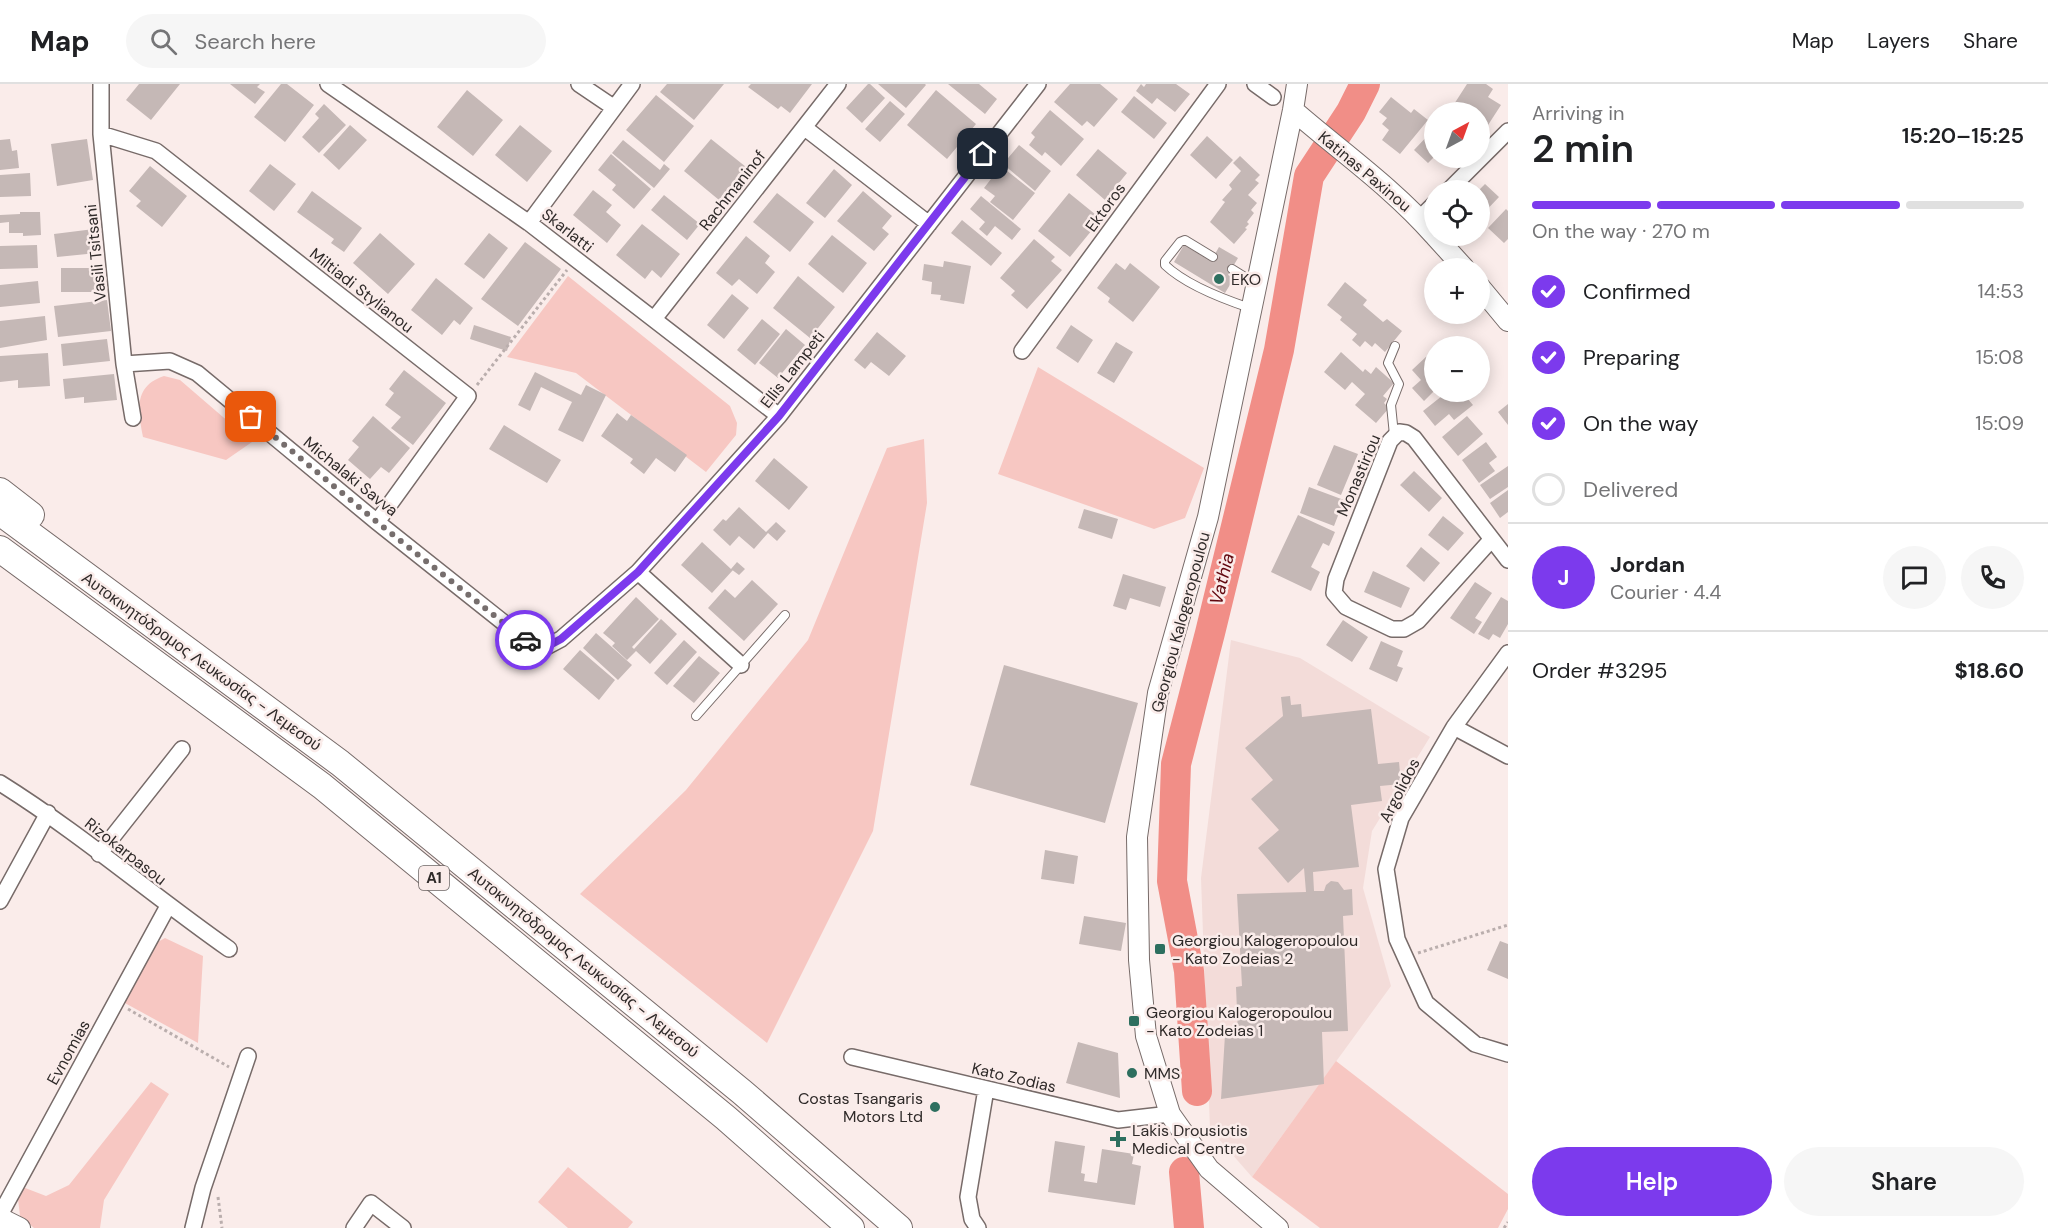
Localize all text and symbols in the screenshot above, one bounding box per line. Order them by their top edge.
search box [126,14,546,68]
text: Map [30,23,90,60]
icon: search [147,25,180,58]
text: Search here [195,27,316,56]
text: Map [1792,27,1834,55]
text: Layers [1867,27,1930,55]
text: Share [1963,27,2018,55]
text: Arriving in [1532,100,1624,126]
north arrow [1424,102,1490,168]
map controls [1424,102,1490,402]
text: 15:20–15:25 [1902,121,2024,150]
text: 2 min [1532,123,1634,174]
street label: Katinas Paxinou [1314,126,1415,216]
pin [957,128,1008,179]
icon: home [966,137,999,170]
street label: Rachmaninof [694,146,770,235]
street label: Ektoros [1081,179,1130,236]
button: locate [1424,180,1490,246]
street label: Vasili Tsitsani [80,203,111,303]
street label: Skarlatti [537,204,598,257]
text: On the way · 270 m [1532,218,1710,244]
street label: Miltiadi Stylianou [305,243,418,338]
button: + [1424,258,1490,324]
place label: EKO [1231,269,1261,290]
marker: EKO [1212,272,1226,286]
icon: check [1532,275,1565,308]
text: Confirmed [1583,277,1691,306]
text: 14:53 [1978,278,2024,304]
street label: Ellis Lampeti [756,326,829,412]
button: − [1424,336,1490,402]
icon: check [1532,341,1565,374]
text: Preparing [1583,343,1680,372]
text: 15:08 [1976,344,2024,370]
pin [225,391,276,442]
icon: bag [234,400,267,433]
icon: check [1532,407,1565,440]
text: On the way [1583,409,1698,438]
text: 15:09 [1975,410,2024,436]
street label: Monastiriou [1332,431,1385,519]
street label: Michalaki Savva [299,432,402,521]
text: Delivered [1583,475,1678,504]
street label: Georgiou Kalogeropoulou [1146,529,1215,715]
button: chat [1883,546,1946,609]
button: phone [1961,546,2024,609]
water label: Vathia [1204,550,1240,607]
text: Jordan [1610,550,1685,579]
text: J [1558,563,1569,592]
street label: Αυτοκινητόδρομος Λευκωσίας - Λεμεσού [78,567,326,755]
text: Courier · 4.4 [1610,579,1721,605]
courier [495,610,555,670]
icon: car [509,624,542,657]
text: Order #3295 [1532,656,1667,685]
text: $18.60 [1954,656,2024,685]
street label: Argolidos [1374,755,1425,826]
street label: Rizokarpasou [81,813,171,890]
street label: Αυτοκινητόδρομος Λευκωσίας - Λεμεσού [464,863,703,1062]
road number: A1 [419,866,449,890]
place label: Georgiou Kalogeropoulou - Kato Zodeias 2 [1172,930,1358,969]
marker: Georgiou Kalogeropoulou - Kato Zodeias 2 [1153,942,1167,956]
place label: Georgiou Kalogeropoulou - Kato Zodeias 1 [1146,1002,1332,1041]
marker: Georgiou Kalogeropoulou - Kato Zodeias 1 [1127,1014,1141,1028]
street label: Evnomias [42,1016,95,1088]
street label: Kato Zodias [970,1058,1058,1097]
place label: MMS [1144,1063,1180,1084]
marker: MMS [1125,1066,1139,1080]
place label: Costas Tsangaris Motors Ltd [798,1088,923,1127]
marker: Costas Tsangaris Motors Ltd [928,1100,942,1114]
place label: Lakis Drousiotis Medical Centre [1132,1120,1248,1159]
marker: Lakis Drousiotis Medical Centre [1109,1130,1127,1148]
button: Help [1532,1147,1772,1216]
button: Share [1784,1147,2024,1216]

